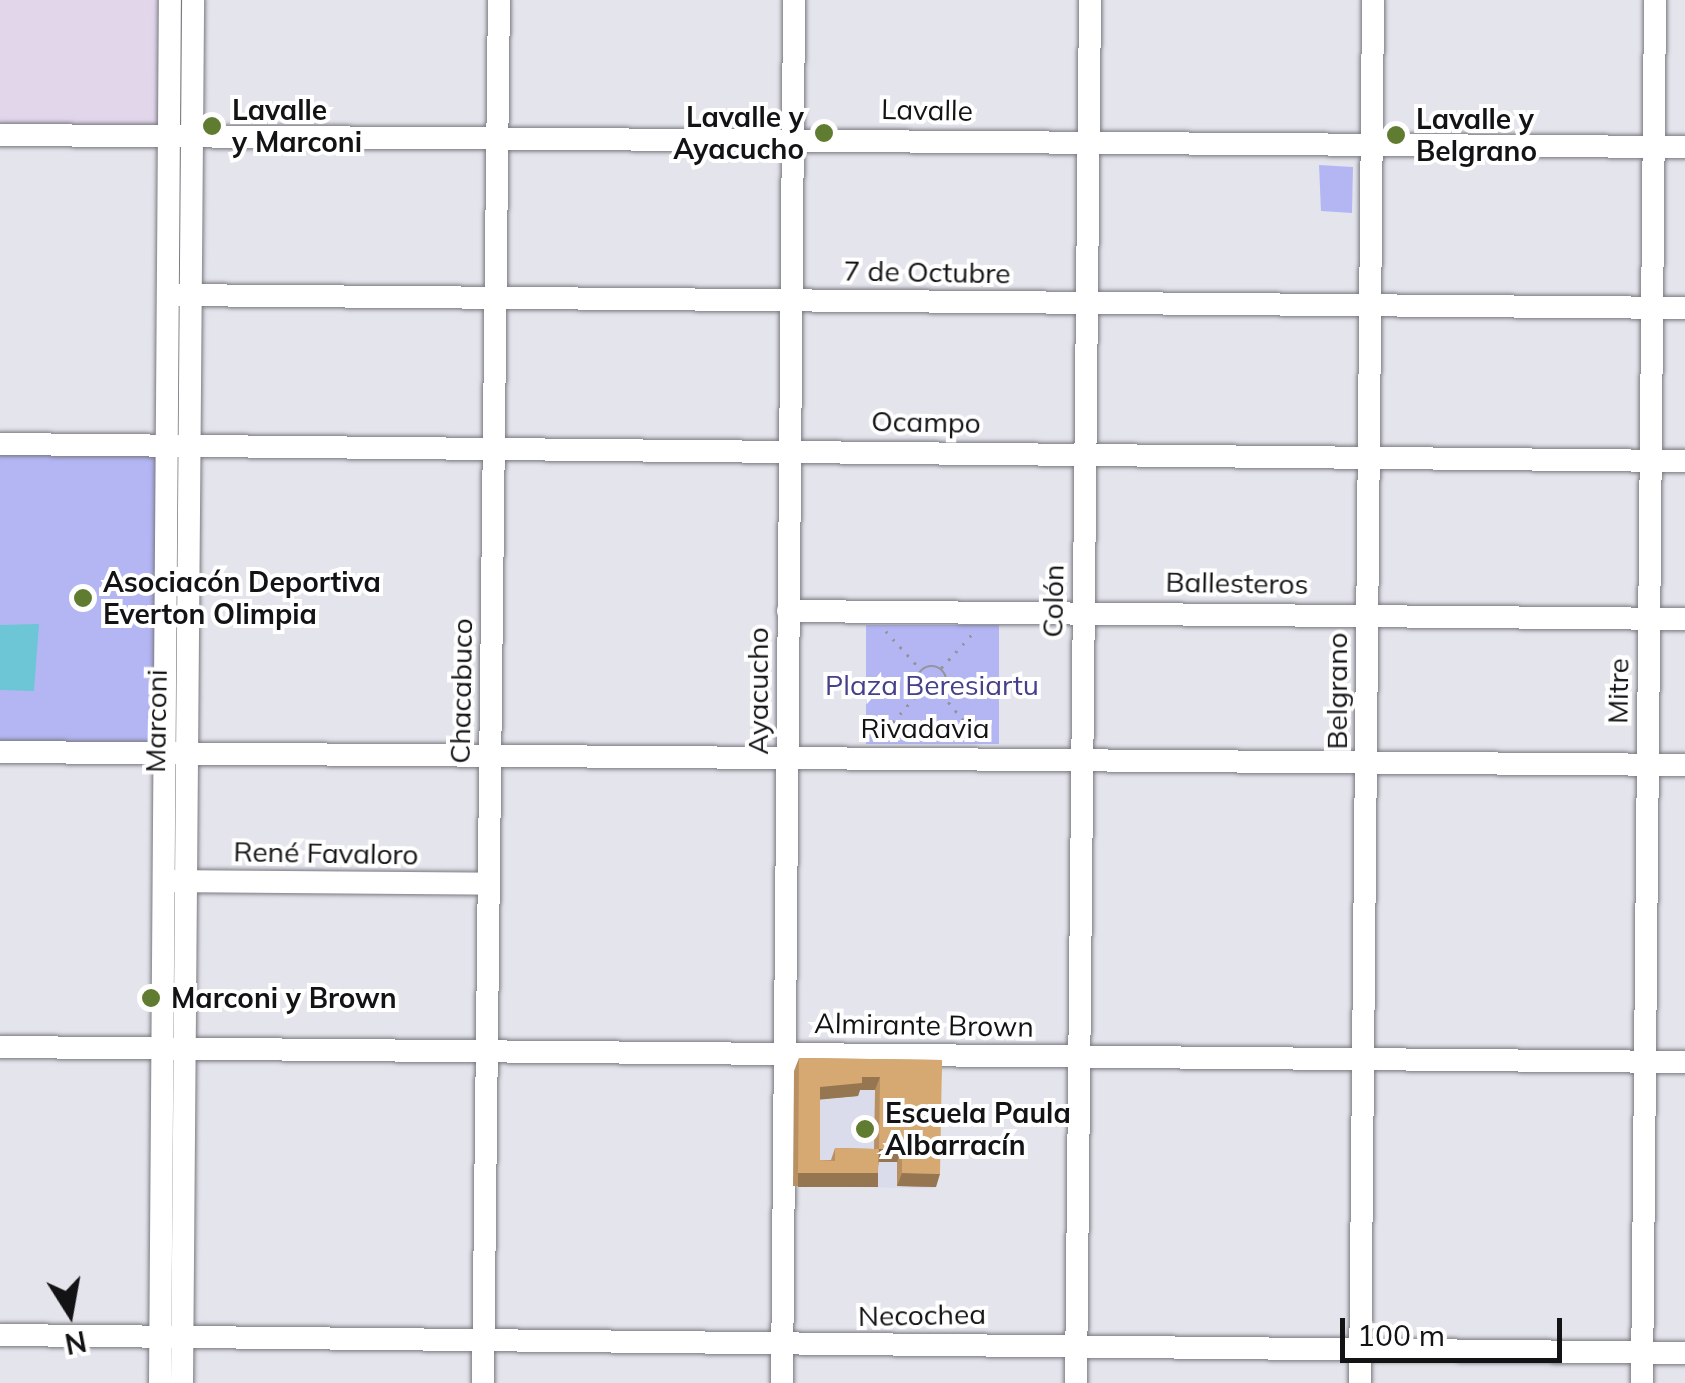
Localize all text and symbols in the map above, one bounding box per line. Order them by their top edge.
street label: Lavalle [881,92,973,128]
place label: Lavalle y Marconi [232,93,362,159]
place label: Lavalle y Ayacucho [673,100,804,166]
place label: Lavalle y Belgrano [1416,102,1537,168]
marker: Lavalle y Marconi [201,115,223,137]
marker: Lavalle y Ayacucho [813,122,835,144]
marker: Lavalle y Belgrano [1385,124,1407,146]
street label: 7 de Octubre [843,254,1011,290]
street label: Ocampo [871,404,981,440]
street label: Colón [1036,564,1070,638]
place label: Asociacón Deportiva Everton Olimpia [103,565,381,631]
street label: Ballesteros [1165,565,1309,601]
marker: Asociacón Deportiva Everton Olimpia [72,587,94,609]
street label: Chacabuco [443,618,479,764]
street label: Ayacucho [741,627,775,755]
street label: Belgrano [1320,632,1354,750]
street label: Mitre [1601,658,1635,724]
park label: Plaza Beresiartu [825,668,1039,702]
street label: Marconi [138,669,174,773]
street label: Rivadavia [860,711,990,745]
street label: René Favaloro [233,835,419,871]
place label: Marconi y Brown [171,981,397,1015]
marker: Marconi y Brown [140,987,162,1009]
street label: Almirante Brown [814,1006,1034,1044]
place label: Escuela Paula Albarracín [885,1096,1071,1162]
marker: Escuela Paula Albarracín [854,1118,876,1140]
north arrow [20,1263,120,1363]
street label: Necochea [858,1297,986,1333]
scale bar [1345,1298,1568,1360]
text: 100 m [1357,1316,1445,1354]
text: N [62,1324,90,1362]

